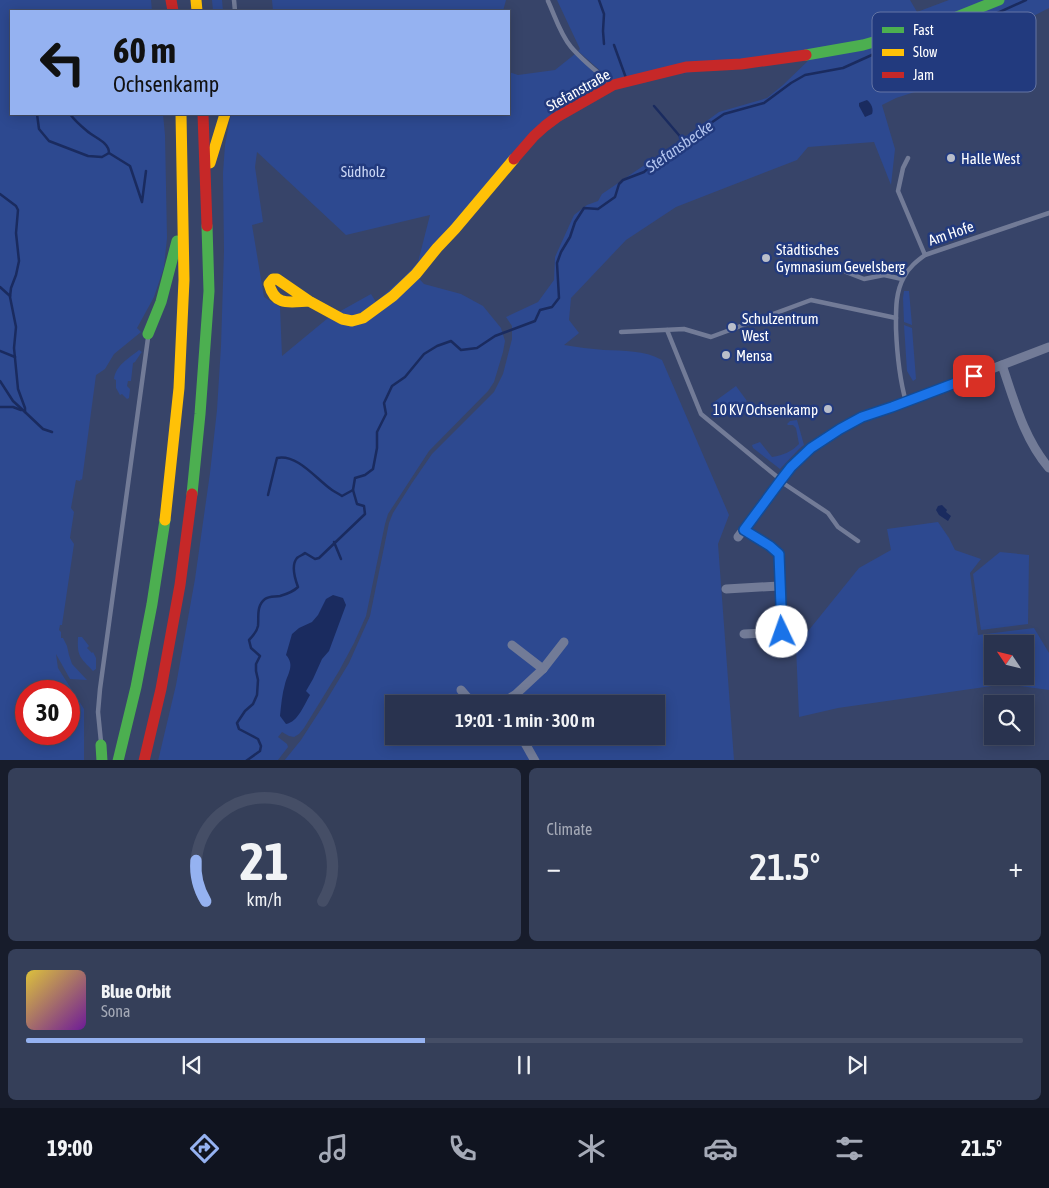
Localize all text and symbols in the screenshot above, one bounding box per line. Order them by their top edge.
legend [872,12,1036,92]
text: Fast [913,22,934,38]
icon: left [30,30,95,95]
text: 60 m [113,30,176,70]
text: Slow [913,44,938,60]
street label: Stefanstraße [543,65,613,114]
text: Jam [913,67,934,83]
text: Ochsenkamp [113,71,219,97]
water label: Stefansbecke [641,116,716,176]
place label: Halle West [961,150,1020,167]
marker: Halle West [945,152,957,164]
park label: Südholz [341,163,386,180]
street label: Am Hofe [926,217,976,249]
place label: Städtisches Gymnasium Gevelsberg [776,241,906,275]
marker: Städtisches Gymnasium Gevelsberg [760,252,772,264]
place label: Schulzentrum West [742,310,818,344]
marker: Schulzentrum West [726,321,738,333]
place label: Mensa [736,347,772,364]
marker: Mensa [720,349,732,361]
pin [953,355,995,397]
icon: arrive [960,362,988,390]
place label: 10 KV Ochsenkamp [713,401,818,418]
marker: 10 KV Ochsenkamp [822,403,834,415]
position arrow [755,605,807,657]
north arrow [984,635,1034,685]
map controls [984,635,1034,745]
speed limit sign: 30 [15,680,80,745]
button: search [984,695,1034,745]
text: 19:01 · 1 min · 300 m [455,709,595,731]
text: Climate [547,820,592,838]
text: 21 [240,831,289,891]
text: 21.5° [749,845,820,888]
text: − [547,851,561,883]
text: + [1008,851,1023,883]
text: km/h [247,889,282,910]
text: Blue Orbit [101,980,171,1002]
text: Sona [101,1002,130,1020]
icon: previous [178,1051,206,1079]
icon: pause [510,1051,538,1079]
icon: next [843,1051,871,1079]
icon: directions [187,1131,222,1166]
icon: music [316,1131,351,1166]
icon: phone [445,1131,480,1166]
icon: climate [574,1131,609,1166]
icon: car [703,1131,738,1166]
icon: filters [832,1131,867,1166]
text: 19:00 [47,1135,93,1161]
text: 21.5° [961,1135,1002,1161]

